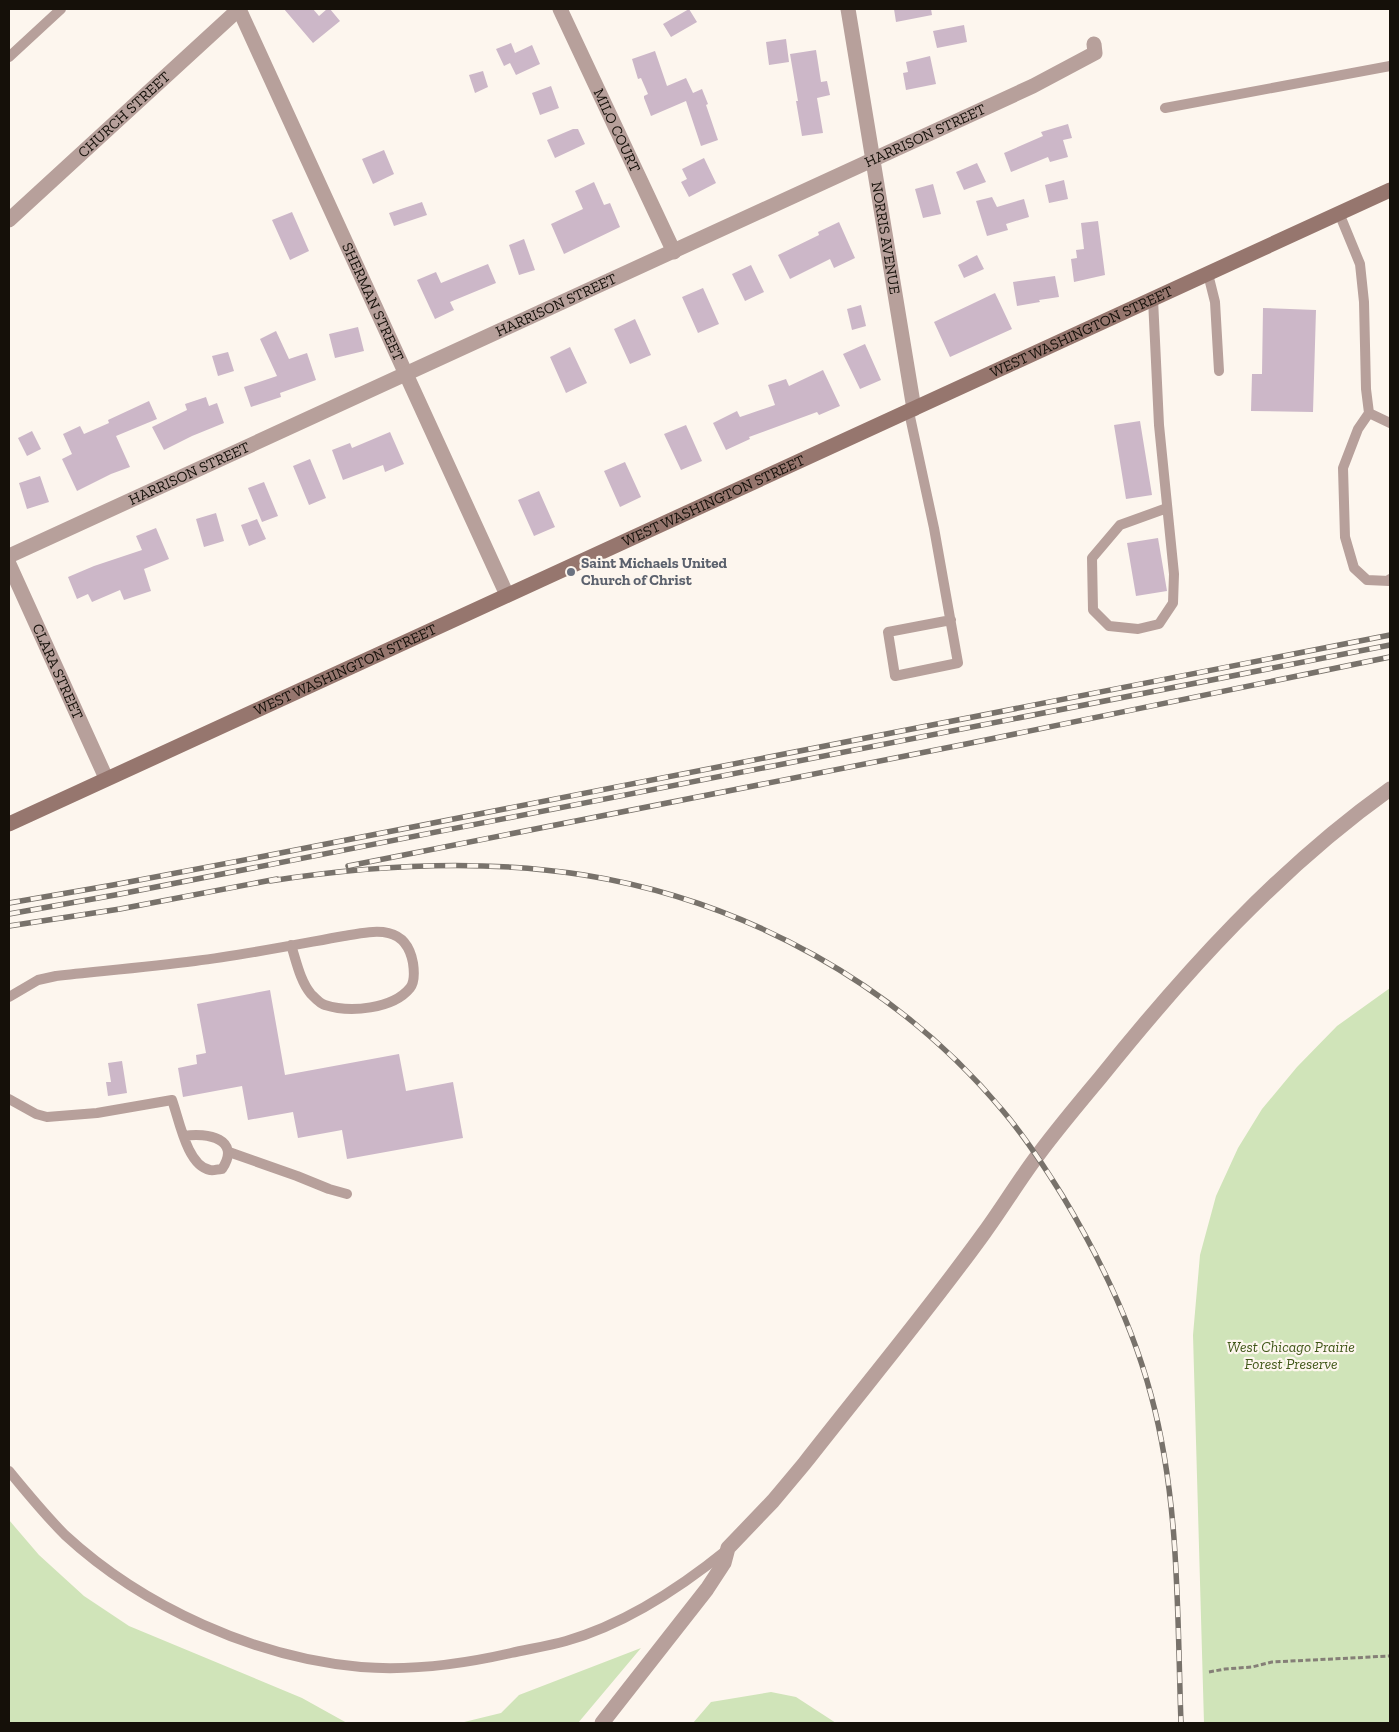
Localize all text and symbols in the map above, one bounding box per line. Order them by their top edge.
street label: CHURCH STREET [74,68,174,161]
street label: MILO COURT [590,86,644,175]
street label: HARRISON STREET [862,100,988,171]
street label: NORRIS AVENUE [868,180,904,296]
street label: SHERMAN STREET [338,240,408,364]
street label: HARRISON STREET [493,269,620,340]
street label: WEST WASHINGTON STREET [987,282,1176,381]
street label: HARRISON STREET [126,438,252,509]
street label: WEST WASHINGTON STREET [619,451,808,550]
place label: Saint Michaels United Church of Christ [581,554,728,589]
marker: Saint Michaels United Church of Christ [565,566,577,578]
street label: WEST WASHINGTON STREET [251,620,439,719]
street label: CLARA STREET [28,621,87,722]
park label: West Chicago Prairie Forest Preserve [1227,1338,1355,1373]

